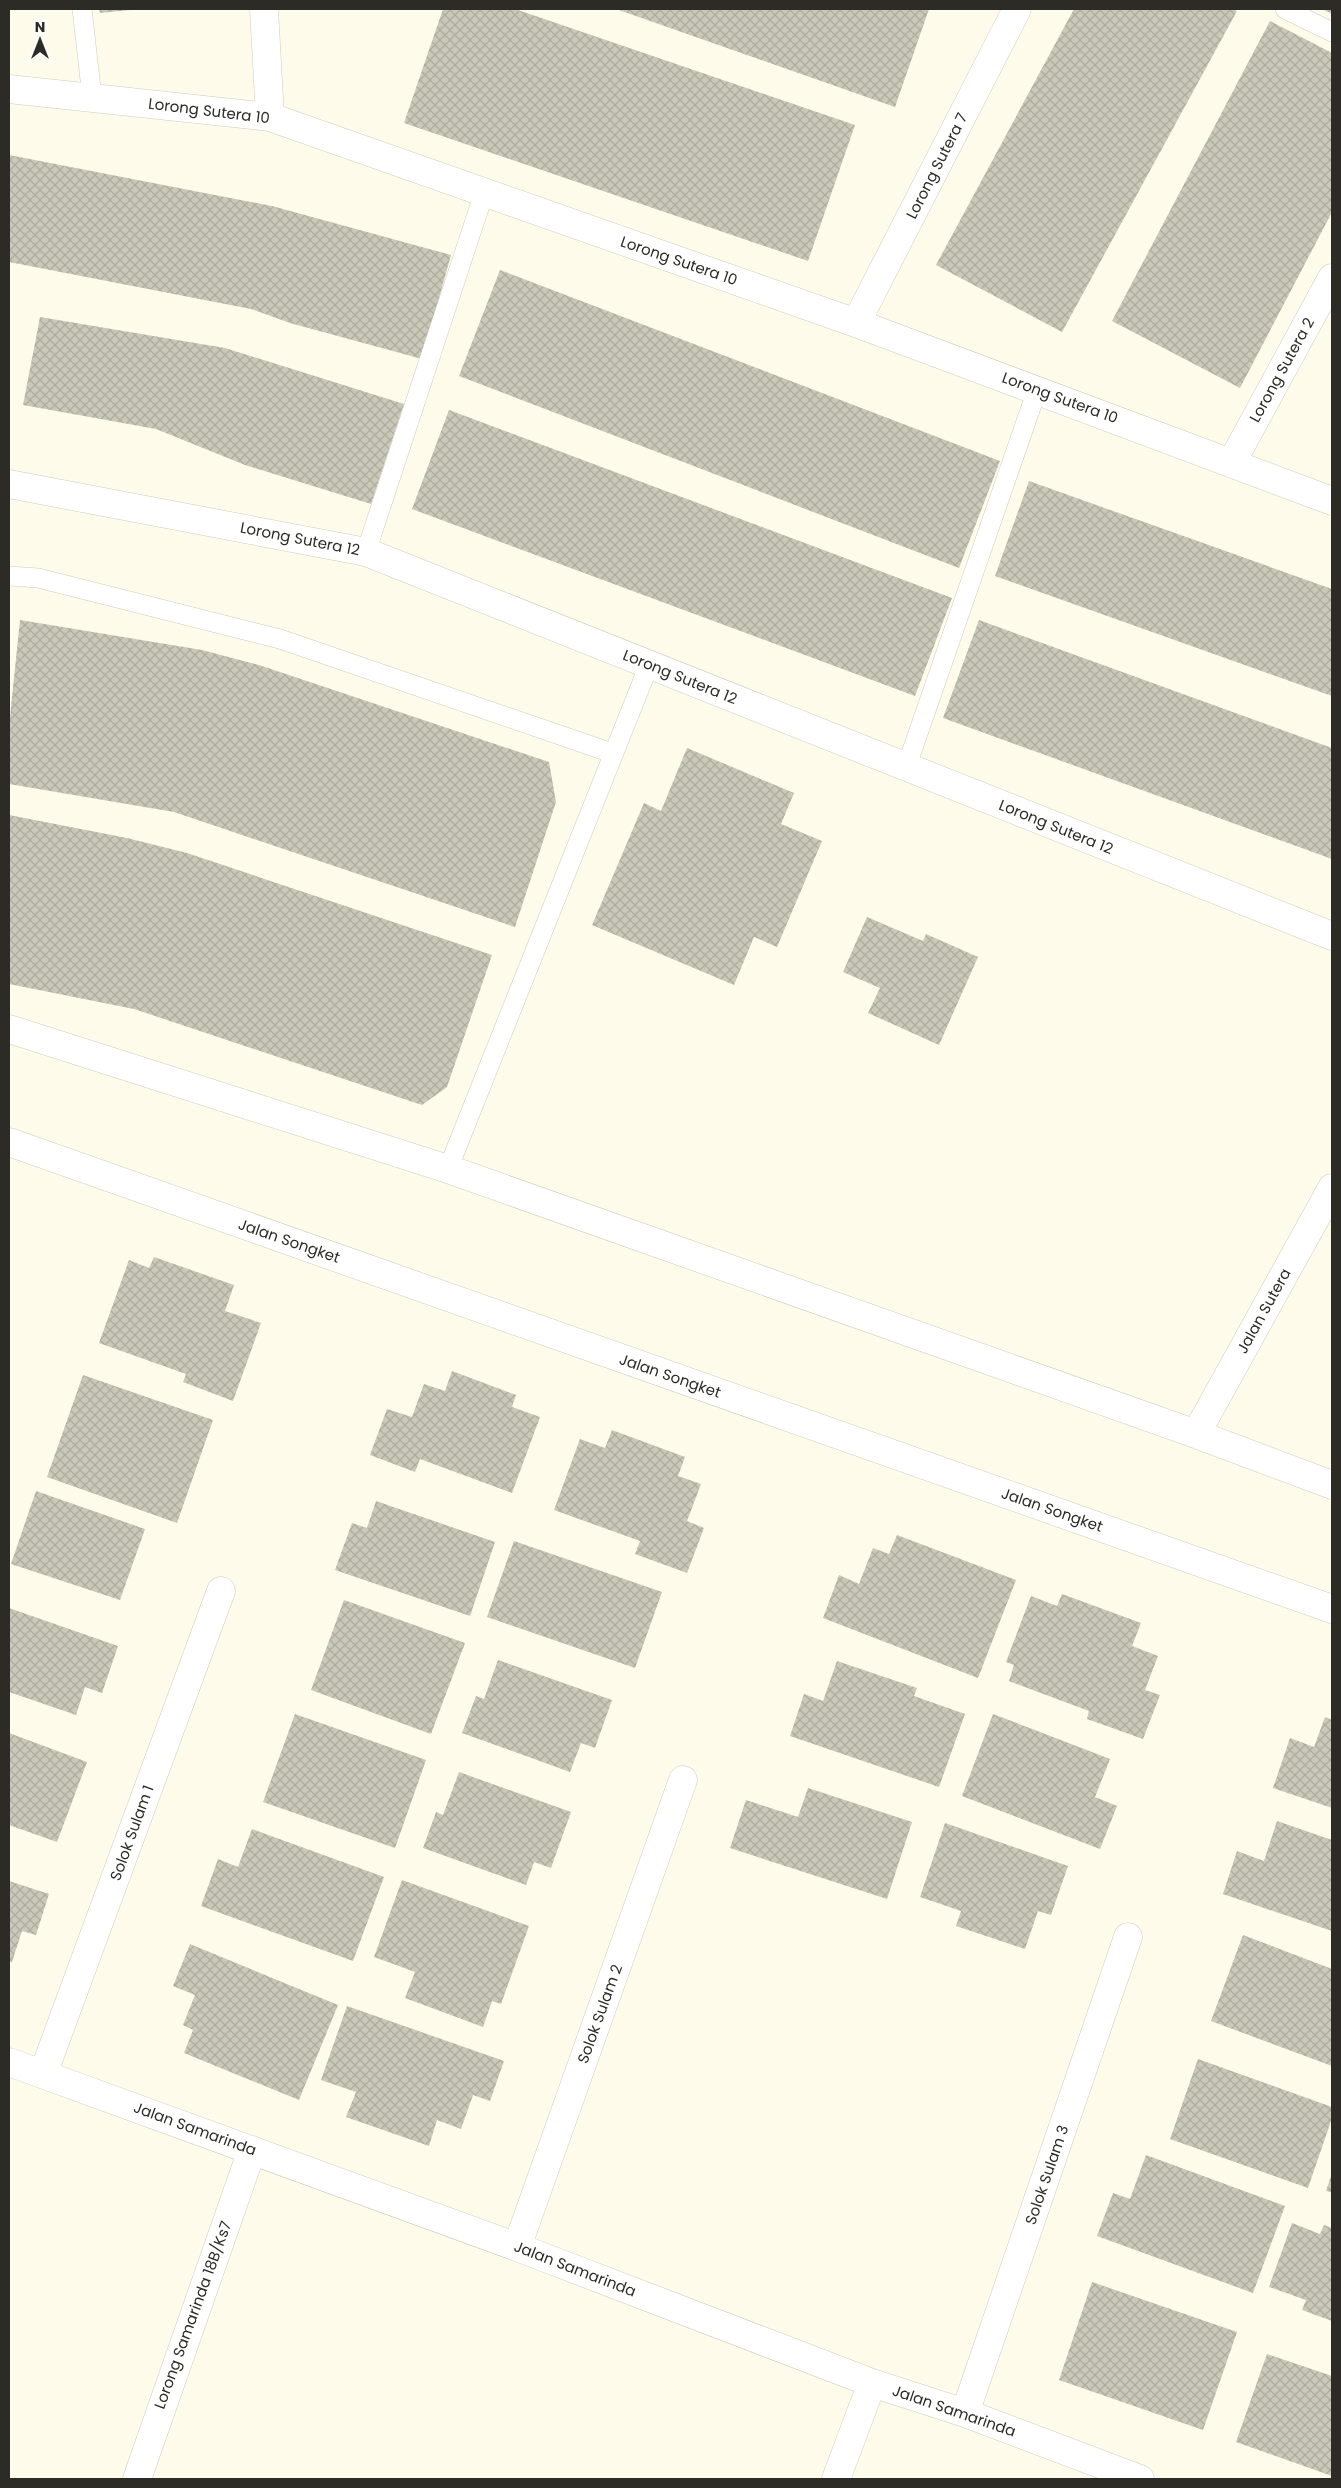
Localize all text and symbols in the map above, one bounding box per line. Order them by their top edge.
north arrow [15,15,65,65]
text: N [35,17,45,37]
street label: Lorong Sutera 10 [147,93,271,128]
street label: Lorong Sutera 7 [901,109,972,222]
street label: Lorong Sutera 10 [618,231,740,290]
street label: Lorong Sutera 2 [1244,314,1319,426]
street label: Lorong Sutera 10 [999,367,1121,428]
street label: Lorong Sutera 12 [239,517,362,560]
street label: Lorong Sutera 12 [620,644,740,709]
street label: Lorong Sutera 12 [996,794,1116,859]
street label: Jalan Songket [236,1213,343,1268]
street label: Jalan Sutera [1231,1264,1296,1357]
street label: Jalan Songket [617,1348,724,1403]
street label: Jalan Songket [999,1482,1106,1537]
street label: Solok Sulam 1 [105,1782,158,1883]
street label: Solok Sulam 2 [572,1961,627,2066]
street label: Jalan Samarinda [131,2097,259,2160]
street label: Solok Sulam 3 [1020,2122,1073,2227]
street label: Lorong Samarinda 18B/Ks7 [149,2218,236,2412]
street label: Jalan Samarinda [511,2236,639,2301]
street label: Jalan Samarinda [890,2380,1019,2441]

